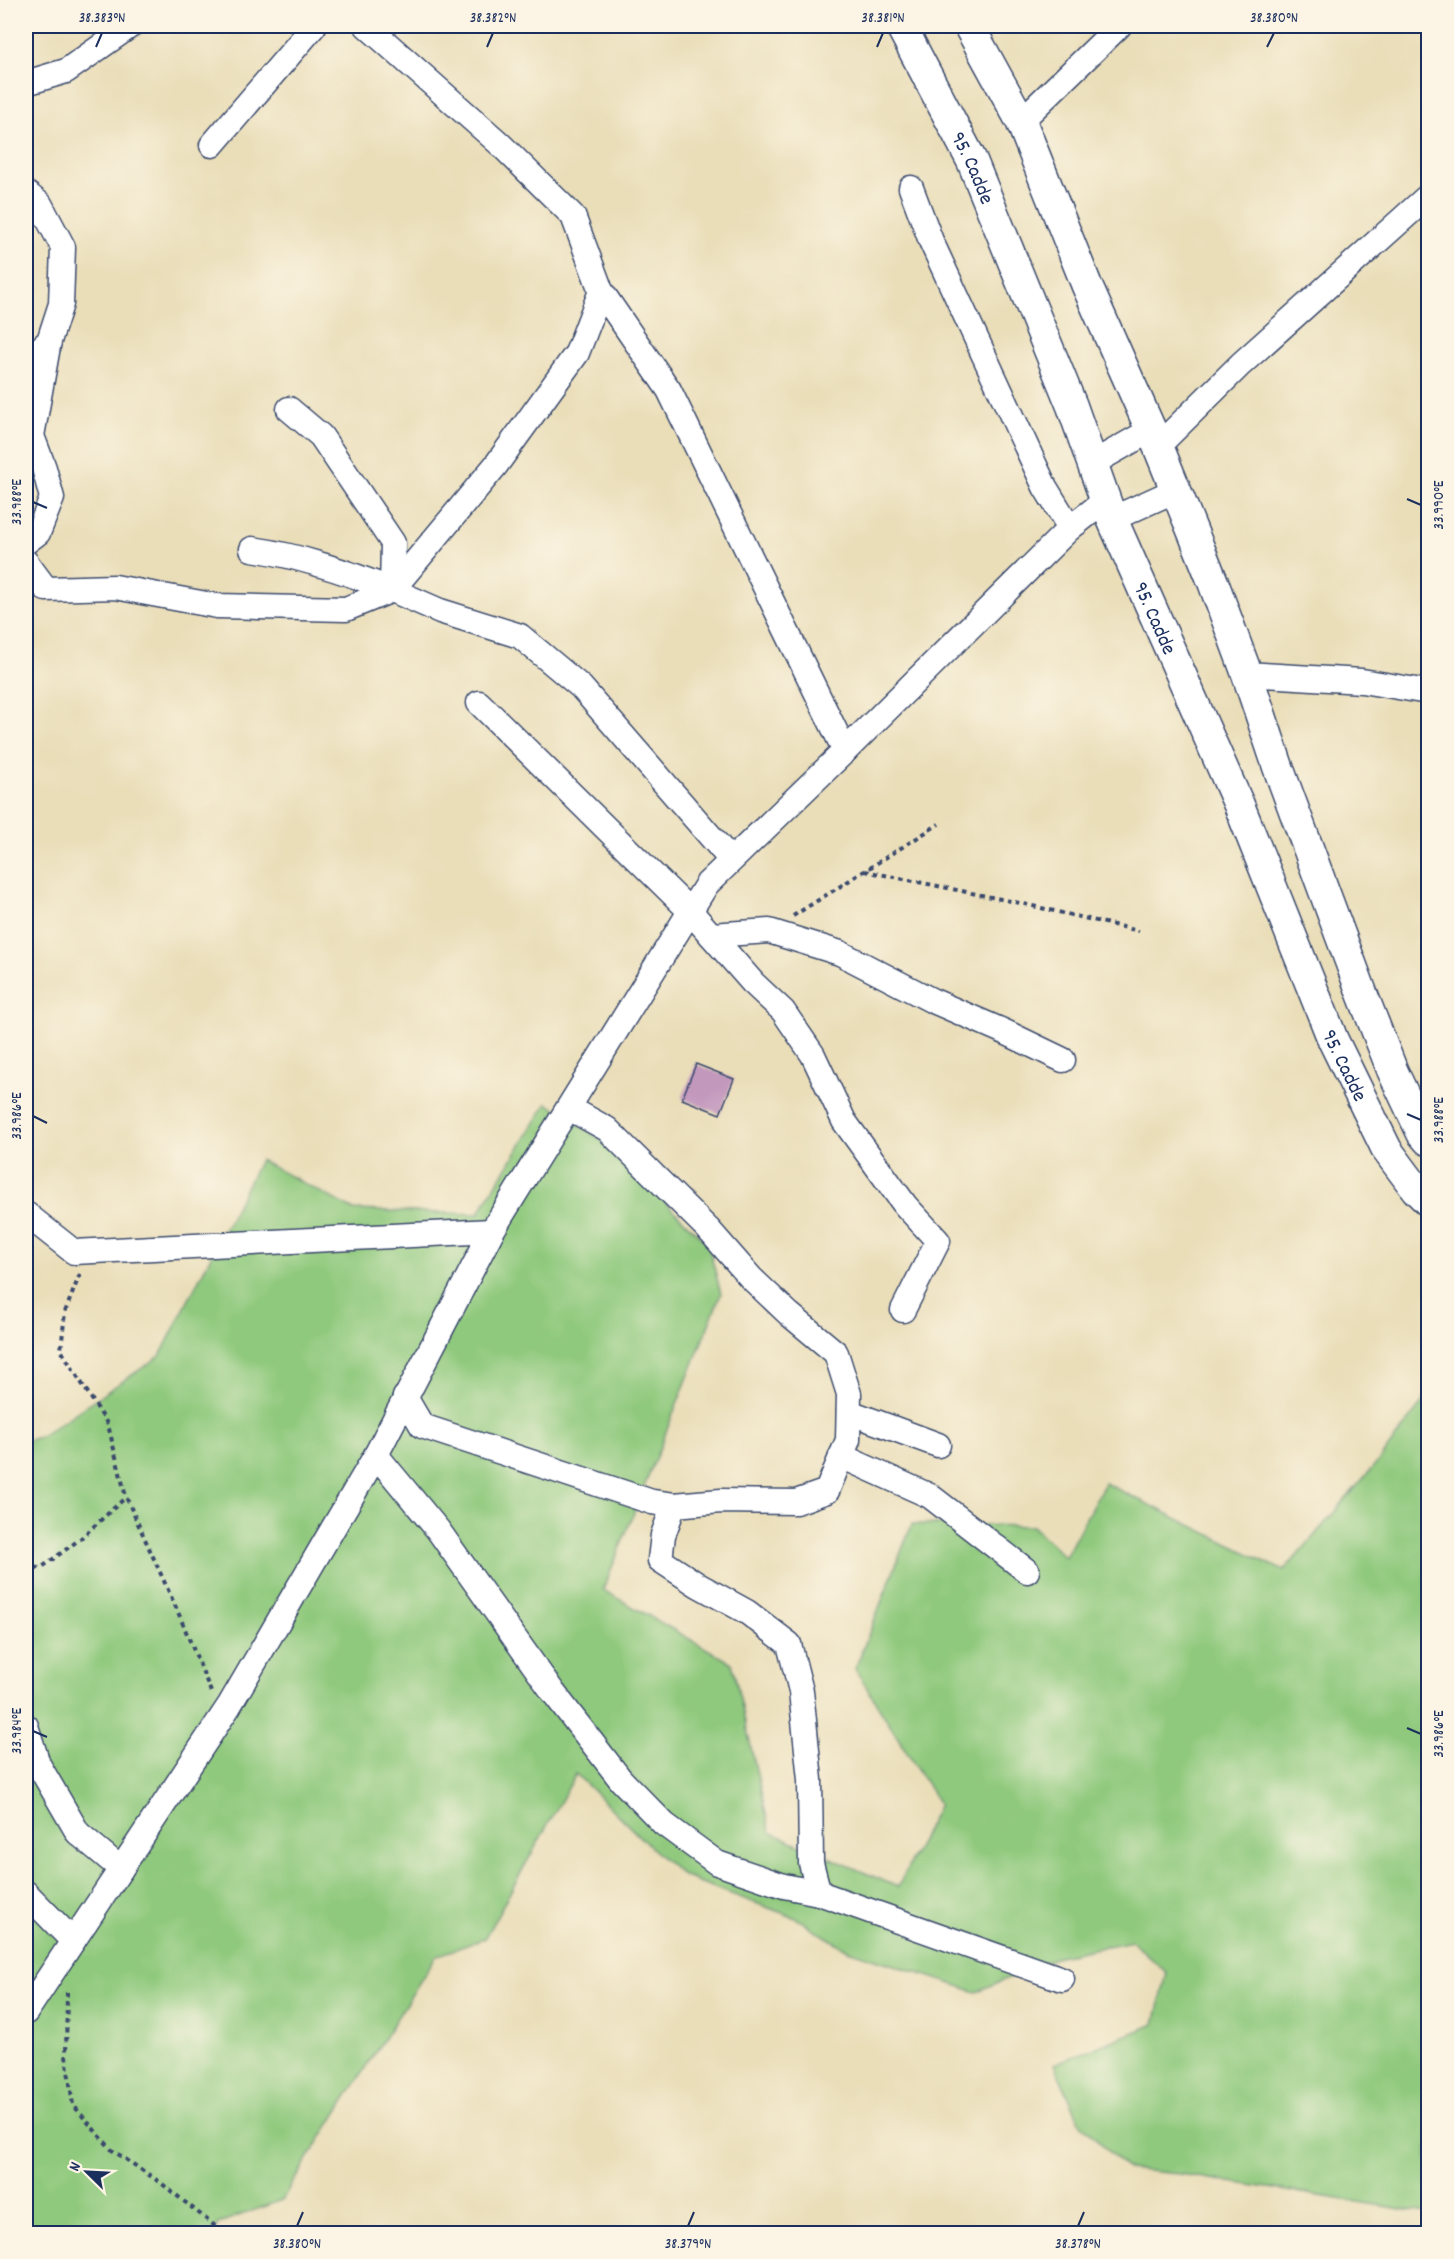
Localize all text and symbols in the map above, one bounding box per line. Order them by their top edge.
text: 38.383°N [79,8,125,30]
text: 38.382°N [470,8,516,30]
text: 38.381°N [861,8,905,30]
text: 38.380°N [1250,8,1298,30]
street label: 95. Cadde [941,127,1000,209]
text: 33.988°E [7,479,29,525]
text: 33.990°E [1429,480,1451,530]
street label: 95. Cadde [1124,578,1182,660]
street label: 95. Cadde [1312,1026,1373,1108]
text: 33.986°E [7,1092,29,1140]
text: 33.988°E [1429,1097,1451,1143]
text: 33.984°E [7,1708,29,1754]
text: 33.986°E [1429,1710,1451,1758]
north arrow [57,2142,117,2202]
text: N [63,2159,88,2175]
text: 38.380°N [273,2234,321,2256]
text: 38.379°N [665,2234,711,2256]
text: 38.378°N [1055,2234,1101,2256]

